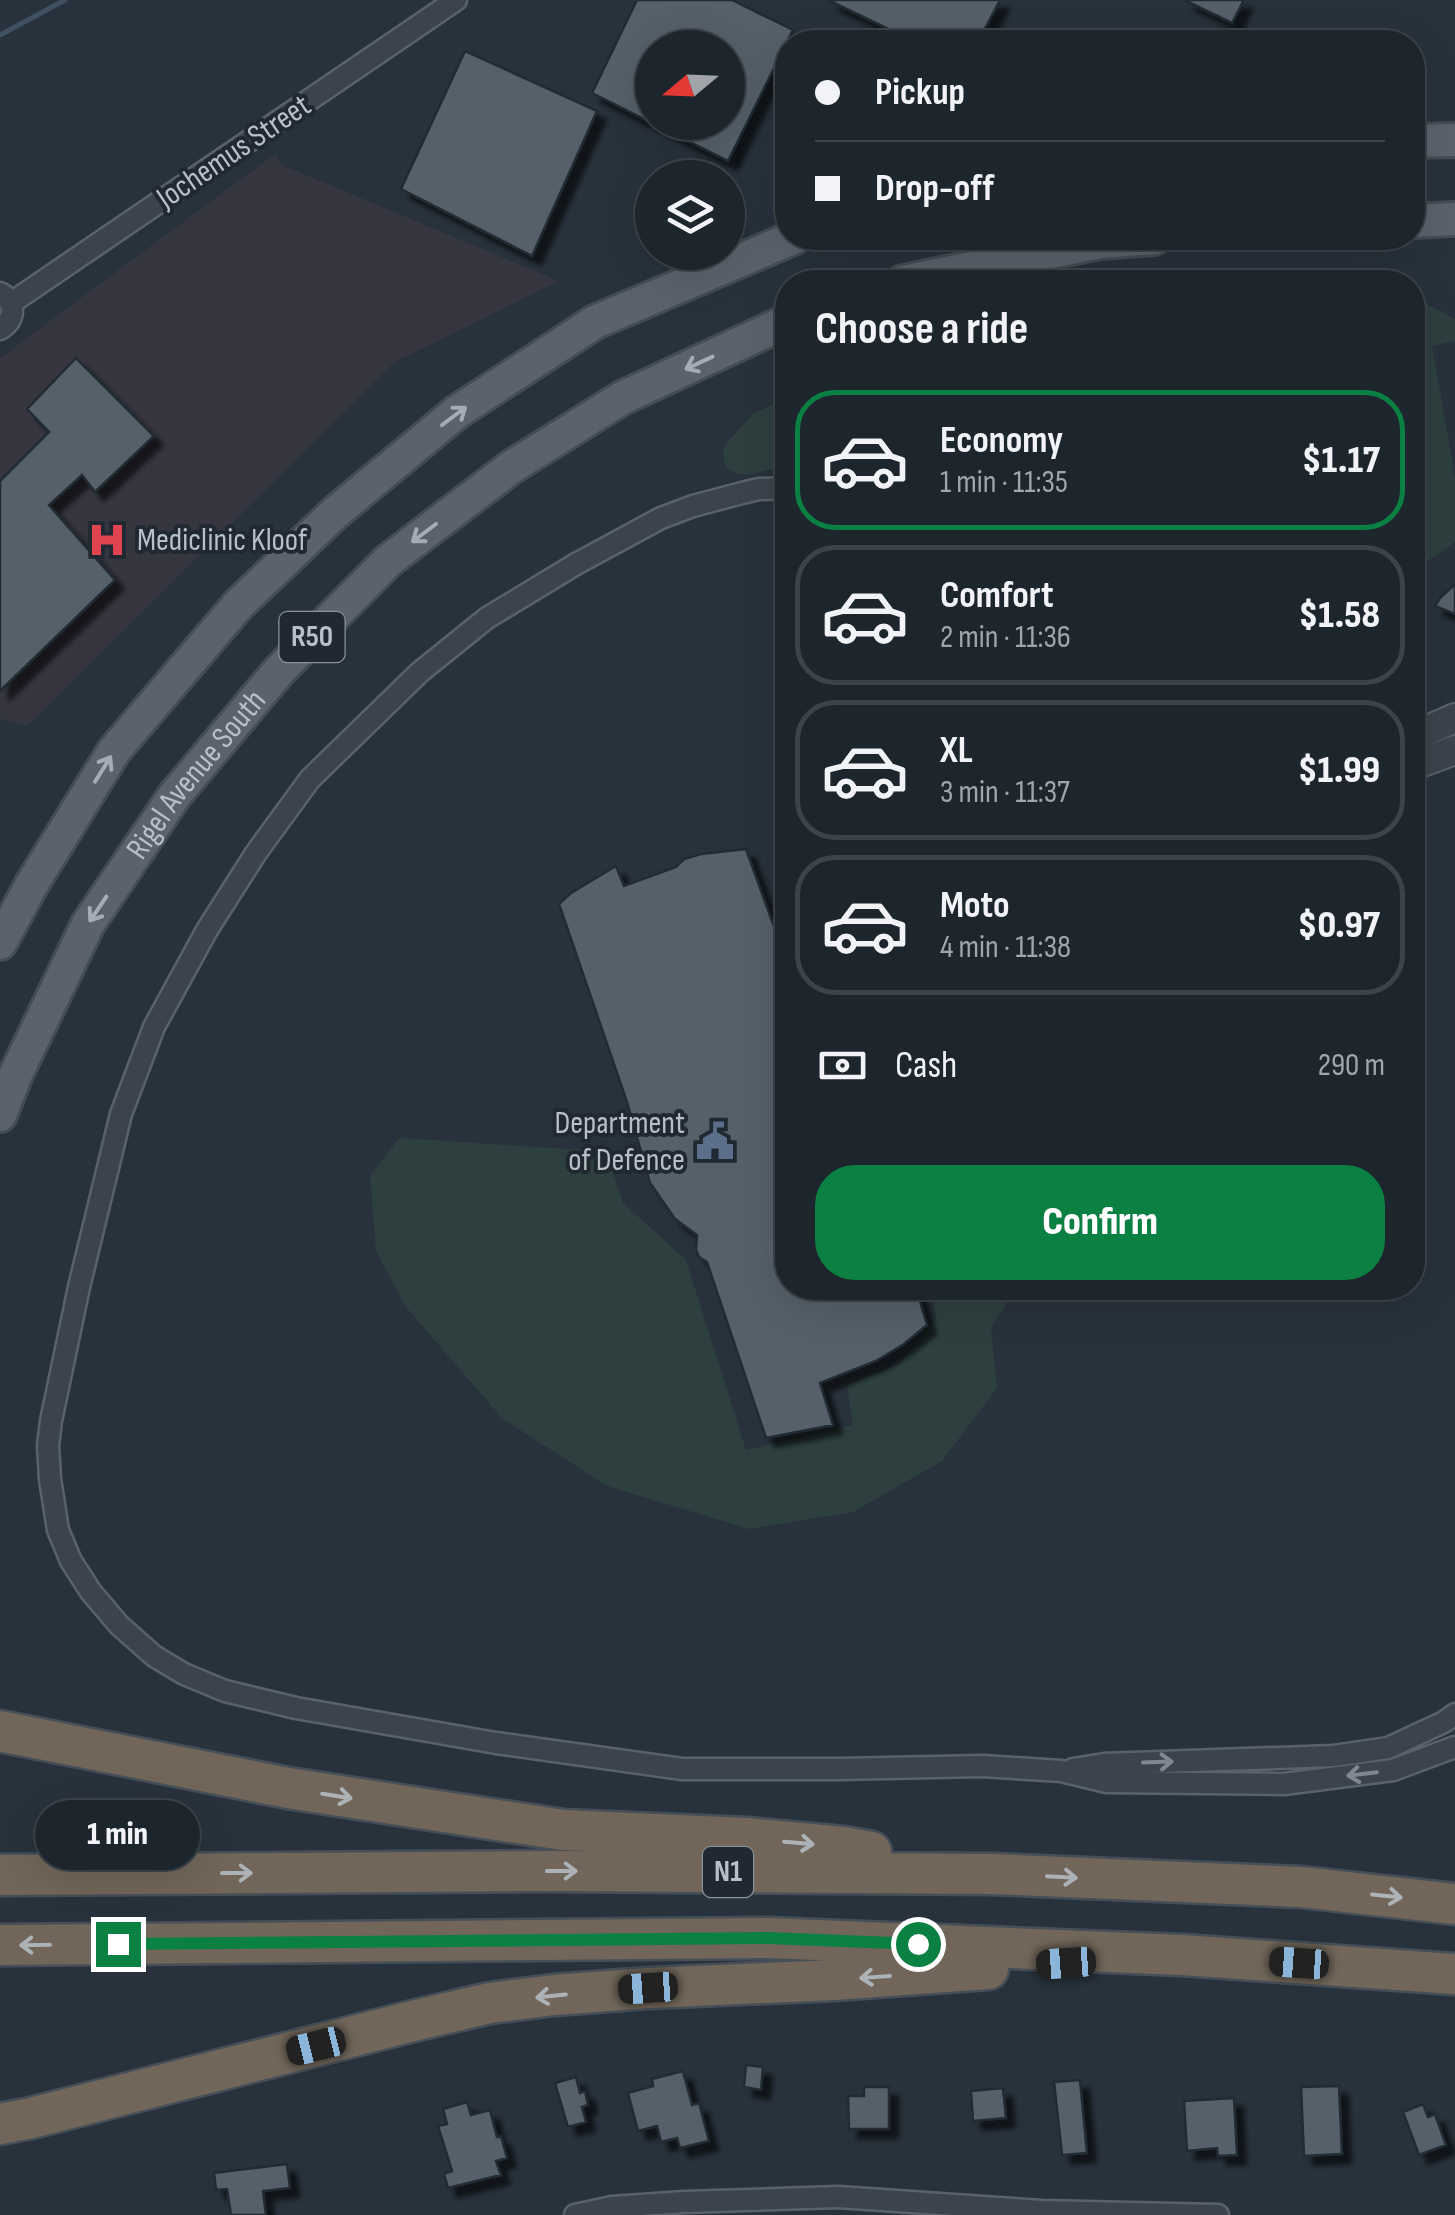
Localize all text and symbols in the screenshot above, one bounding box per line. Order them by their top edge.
north arrow [635,30,745,140]
map controls [635,30,745,270]
text: Pickup [875,70,965,115]
street label: Jochemus Street [149,86,318,218]
button: layers [635,160,745,270]
text: Drop-off [875,166,994,211]
text: Choose a ride [815,302,1028,357]
one-way arrow [685,354,715,373]
one-way arrow [440,405,467,426]
icon: car [820,415,910,505]
text: Economy [940,418,1063,463]
text: $1.17 [1302,438,1380,483]
text: 1 min · 11:35 [940,463,1068,502]
hospital icon: Mediclinic Kloof [86,519,128,561]
place label: Mediclinic Kloof [137,521,308,560]
one-way arrow [411,523,438,544]
icon: car [820,570,910,660]
text: Comfort [940,573,1054,618]
text: $1.58 [1299,593,1380,638]
road number: R50 [280,612,344,662]
text: 2 min · 11:36 [940,618,1071,657]
street label: Rigel Avenue South [118,682,274,867]
icon: car [820,725,910,815]
text: XL [940,728,973,773]
text: $1.99 [1298,748,1380,793]
one-way arrow [93,755,113,784]
text: 3 min · 11:37 [940,773,1070,812]
icon: car [820,880,910,970]
text: Moto [940,883,1010,928]
one-way arrow [87,895,108,923]
text: $0.97 [1298,903,1380,948]
text: 4 min · 11:38 [940,928,1071,967]
icon: cash [815,1038,870,1093]
text: Cash [895,1043,957,1088]
text: 290 m [1318,1046,1385,1085]
place label: Department of Defence [554,1104,685,1180]
public building icon: Department of Defence [694,1120,736,1162]
button: Confirm [815,1165,1385,1280]
one-way arrow [1141,1753,1173,1772]
one-way arrow [1346,1765,1379,1784]
one-way arrow [320,1787,353,1805]
callout: 1 min [36,1799,200,1869]
text: 1 min [87,1815,148,1854]
one-way arrow [783,1833,815,1852]
road number: N1 [703,1847,753,1897]
one-way arrow [546,1862,578,1880]
one-way arrow [220,1864,253,1882]
one-way arrow [1046,1868,1078,1887]
one-way arrow [1370,1887,1402,1906]
route end [96,1922,141,1967]
route start [896,1922,941,1967]
one-way arrow [19,1935,51,1954]
car [1035,1946,1097,1980]
car [1268,1946,1330,1980]
one-way arrow [859,1968,892,1987]
car [617,1971,679,2005]
one-way arrow [535,1986,567,2005]
car [283,2024,349,2068]

